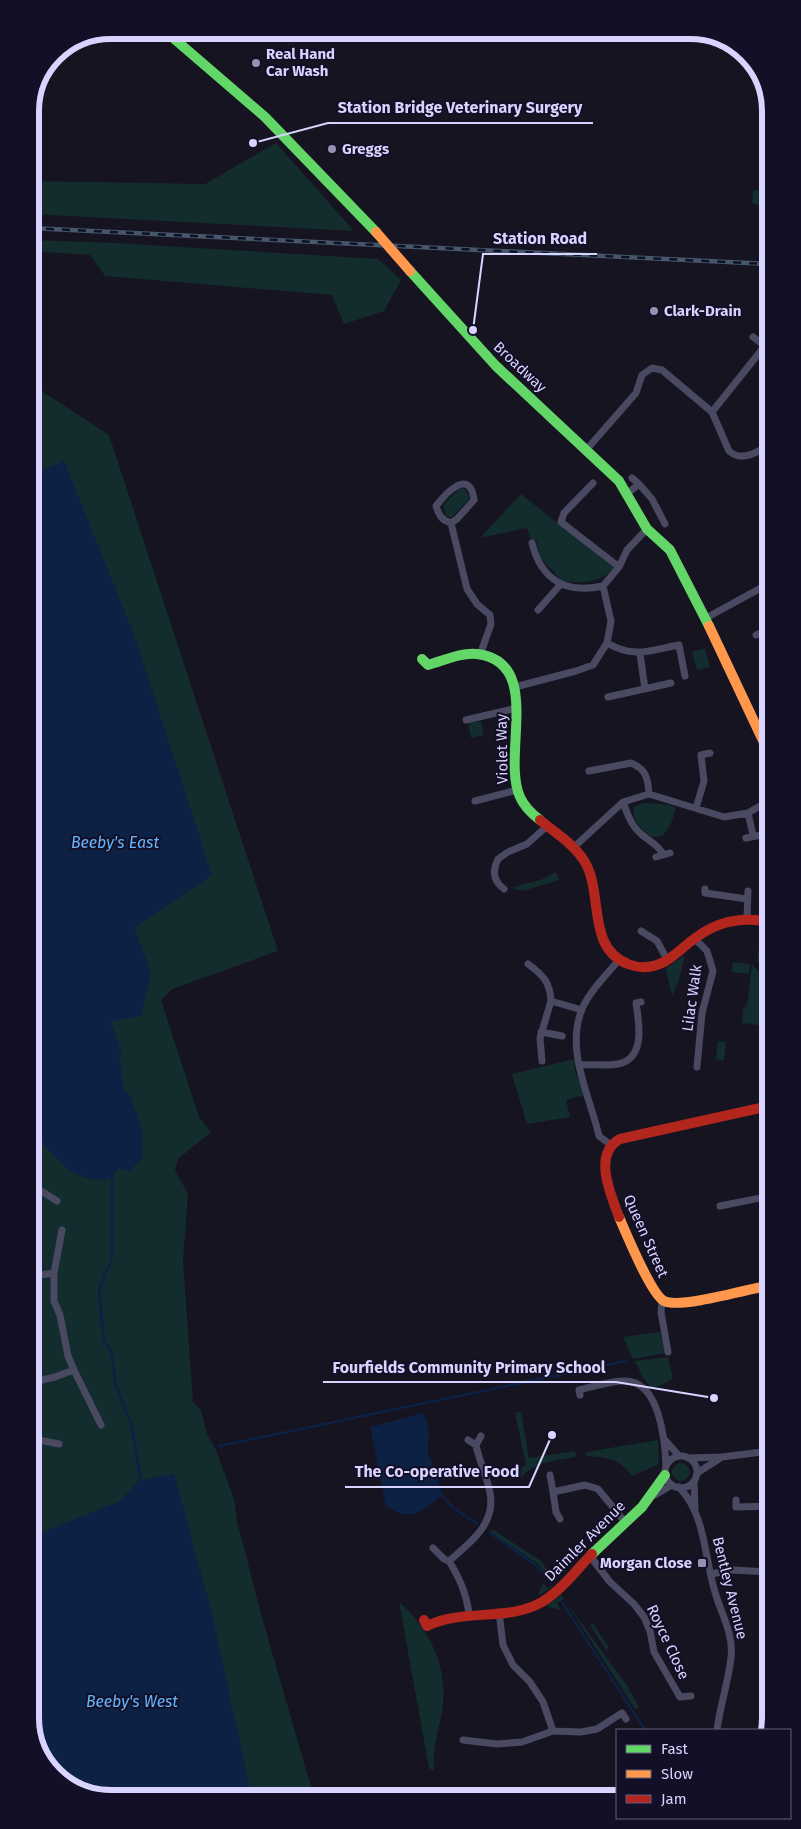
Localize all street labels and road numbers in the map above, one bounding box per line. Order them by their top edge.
street label: Broadway [490,338,551,397]
street label: Violet Way [492,713,512,784]
street label: Lilac Walk [678,963,706,1033]
street label: Queen Street [620,1192,673,1281]
street label: Daimler Avenue [541,1497,629,1585]
street label: Bentley Avenue [709,1535,751,1641]
street label: Royce Close [643,1602,693,1682]

